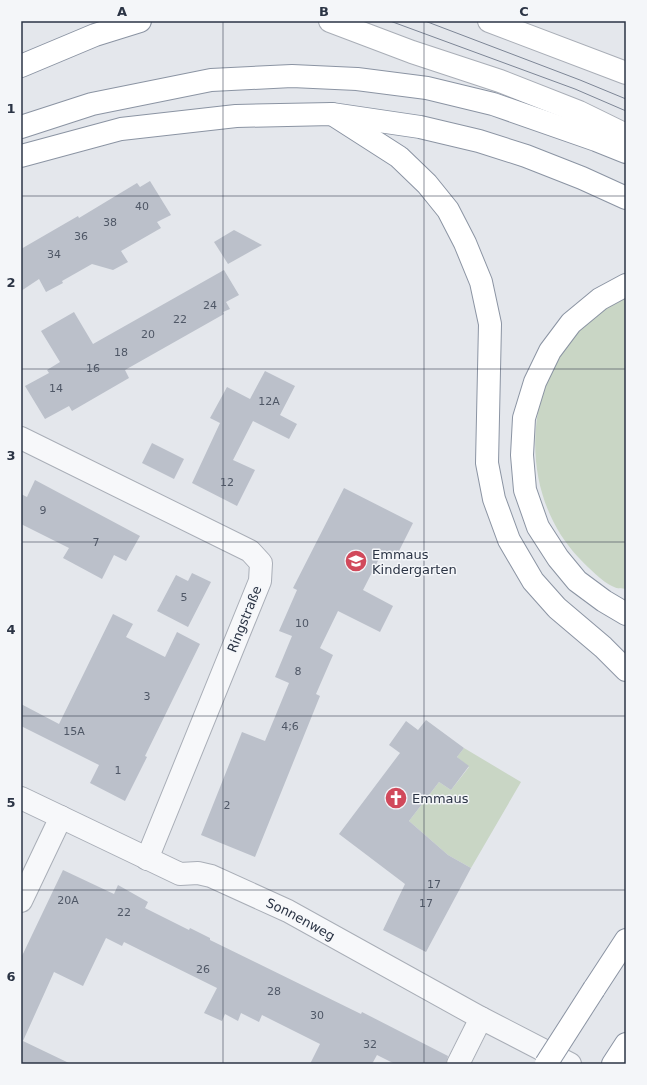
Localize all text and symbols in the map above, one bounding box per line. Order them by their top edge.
text: A [117,4,127,19]
text: B [319,4,329,19]
text: C [519,4,529,19]
text: 1 [6,101,16,116]
house number: 40 [135,200,149,213]
house number: 38 [103,216,117,229]
house number: 36 [74,230,88,243]
house number: 34 [47,248,61,261]
text: 2 [6,275,16,290]
house number: 24 [203,299,217,312]
house number: 22 [173,313,187,326]
house number: 20 [141,328,155,341]
house number: 18 [114,346,128,359]
house number: 16 [86,362,100,375]
house number: 14 [49,382,63,395]
house number: 12A [258,395,280,408]
text: 3 [6,448,16,463]
house number: 12 [220,476,234,489]
house number: 9 [40,504,47,517]
house number: 7 [93,536,100,549]
place label: Emmaus Kindergarten [372,547,457,577]
school or university icon: Emmaus Kindergarten [343,548,369,574]
street label: Ringstraße [224,584,265,655]
house number: 5 [181,591,188,604]
house number: 10 [295,617,309,630]
text: 4 [6,622,16,637]
house number: 8 [295,665,302,678]
house number: 3 [144,690,151,703]
house number: 4;6 [281,720,299,733]
house number: 15A [63,725,85,738]
house number: 1 [115,764,122,777]
church icon: Emmaus [383,785,409,811]
place label: Emmaus [412,791,469,806]
text: 5 [6,795,16,810]
house number: 2 [224,799,231,812]
house number: 17 [427,878,441,891]
house number: 20A [57,894,79,907]
street label: Sonnenweg [264,895,338,944]
house number: 17 [419,897,433,910]
house number: 22 [117,906,131,919]
house number: 26 [196,963,210,976]
text: 6 [6,969,16,984]
house number: 28 [267,985,281,998]
house number: 30 [310,1009,324,1022]
house number: 32 [363,1038,377,1051]

